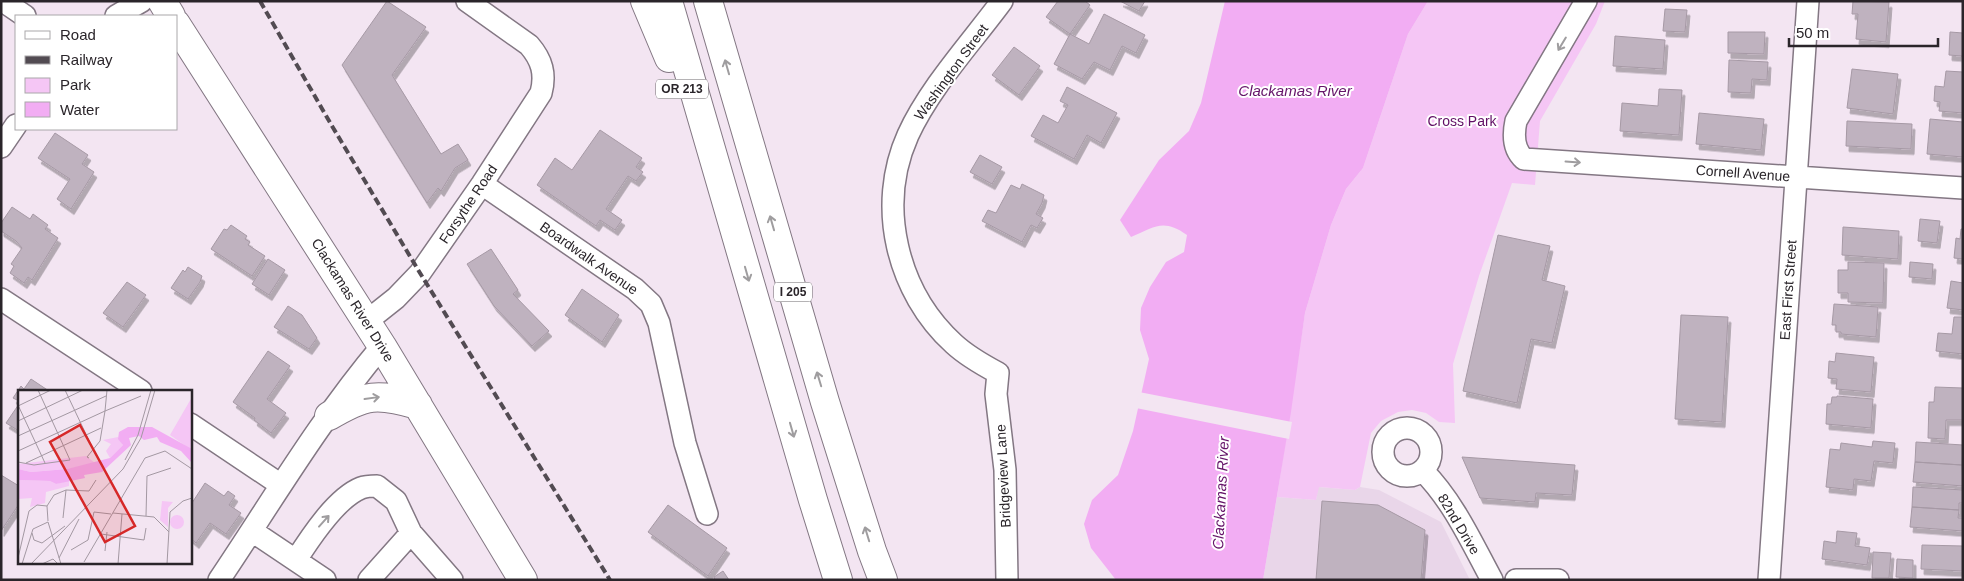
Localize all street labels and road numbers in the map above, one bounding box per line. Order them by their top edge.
street label: Washington Street [911,21,991,123]
road number: OR 213 [656,80,708,98]
street label: Forsythe Road [436,161,500,247]
street label: Cornell Avenue [1695,162,1791,184]
street label: Boardwalk Avenue [537,218,641,298]
street label: Clackamas River Drive [308,235,398,365]
street label: East First Street [1777,239,1799,341]
road number: I 205 [774,282,812,302]
street label: Bridgeview Lane [992,424,1014,528]
street label: 82nd Drive [1435,491,1483,557]

